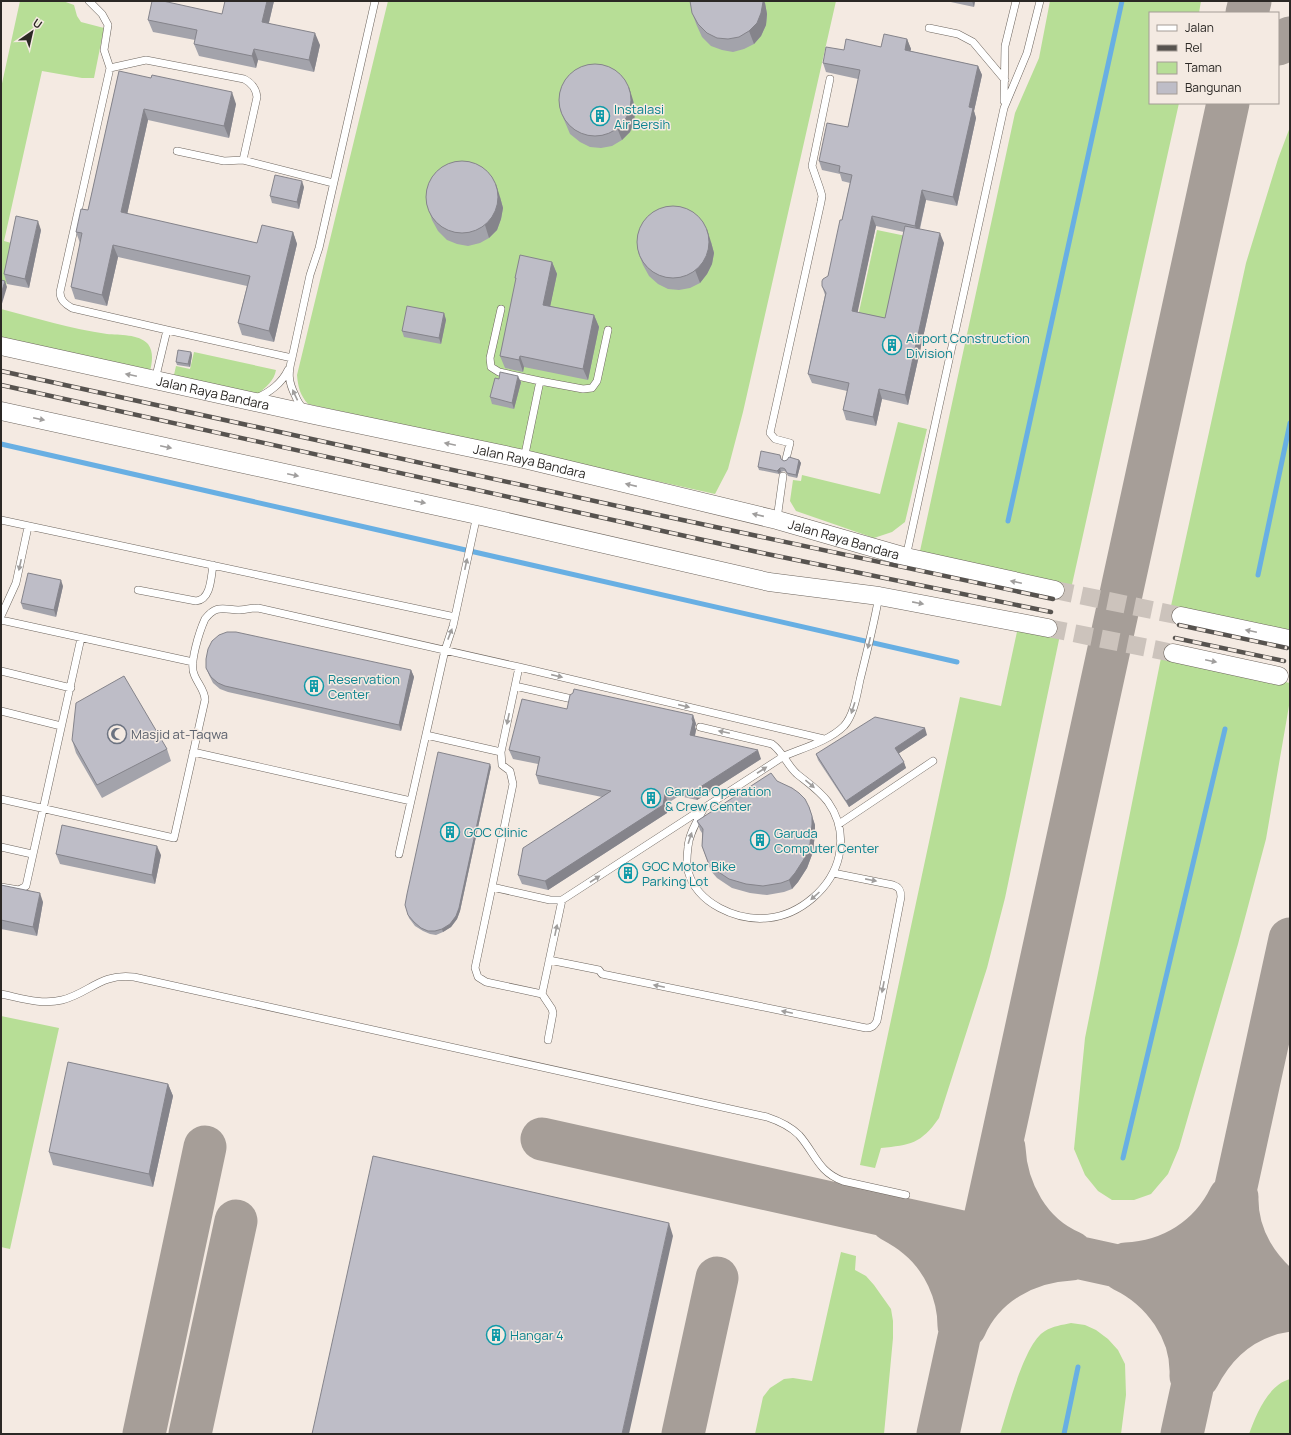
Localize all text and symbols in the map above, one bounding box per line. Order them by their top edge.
north arrow [12,12,52,52]
legend [1149,12,1279,104]
text: U [30,15,45,32]
text: Jalan [1185,19,1214,36]
text: Rel [1185,39,1202,56]
text: Taman [1185,59,1222,76]
text: Bangunan [1185,79,1241,96]
place label: Instalasi Air Bersih [614,100,670,133]
building icon: Instalasi Air Bersih [589,105,611,127]
place label: Airport Construction Division [906,329,1030,362]
building icon: Airport Construction Division [881,334,903,356]
one-way arrow [125,371,138,377]
street label: Jalan Raya Bandara [155,372,271,414]
one-way arrow [292,390,298,401]
one-way arrow [33,417,45,423]
one-way arrow [444,440,456,446]
street label: Jalan Raya Bandara [472,440,588,483]
one-way arrow [160,444,172,450]
one-way arrow [287,472,299,478]
one-way arrow [625,482,637,488]
one-way arrow [414,500,426,506]
one-way arrow [752,512,764,518]
street label: Jalan Raya Bandara [786,515,902,564]
one-way arrow [464,557,470,570]
one-way arrow [16,559,22,571]
one-way arrow [1010,578,1023,584]
one-way arrow [912,600,924,606]
one-way arrow [448,627,454,639]
one-way arrow [1245,627,1257,633]
one-way arrow [866,637,872,649]
one-way arrow [1205,659,1217,665]
place label: Reservation Center [328,670,400,703]
one-way arrow [551,673,563,679]
building icon: Reservation Center [303,675,325,697]
one-way arrow [849,702,855,714]
one-way arrow [677,703,690,709]
one-way arrow [505,713,511,725]
mosque icon: Masjid at-Taqwa [106,723,128,745]
place label: Masjid at-Taqwa [131,725,228,743]
one-way arrow [718,729,730,735]
one-way arrow [757,766,767,774]
one-way arrow [805,780,816,789]
place label: Garuda Operation & Crew Center [665,782,771,815]
building icon: Garuda Operation & Crew Center [640,787,662,809]
building icon: GOC Clinic [439,821,461,843]
place label: GOC Clinic [464,823,528,841]
place label: Garuda Computer Center [774,824,879,857]
building icon: Garuda Computer Center [749,829,771,851]
one-way arrow [687,832,693,844]
place label: GOC Motor Bike Parking Lot [642,857,736,890]
building icon: GOC Motor Bike Parking Lot [617,862,639,884]
one-way arrow [589,875,600,883]
one-way arrow [865,878,878,884]
one-way arrow [810,891,819,900]
one-way arrow [553,924,559,936]
one-way arrow [880,981,886,993]
one-way arrow [653,982,666,988]
one-way arrow [781,1009,793,1015]
building icon: Hangar 4 [485,1324,507,1346]
place label: Hangar 4 [510,1326,564,1344]

